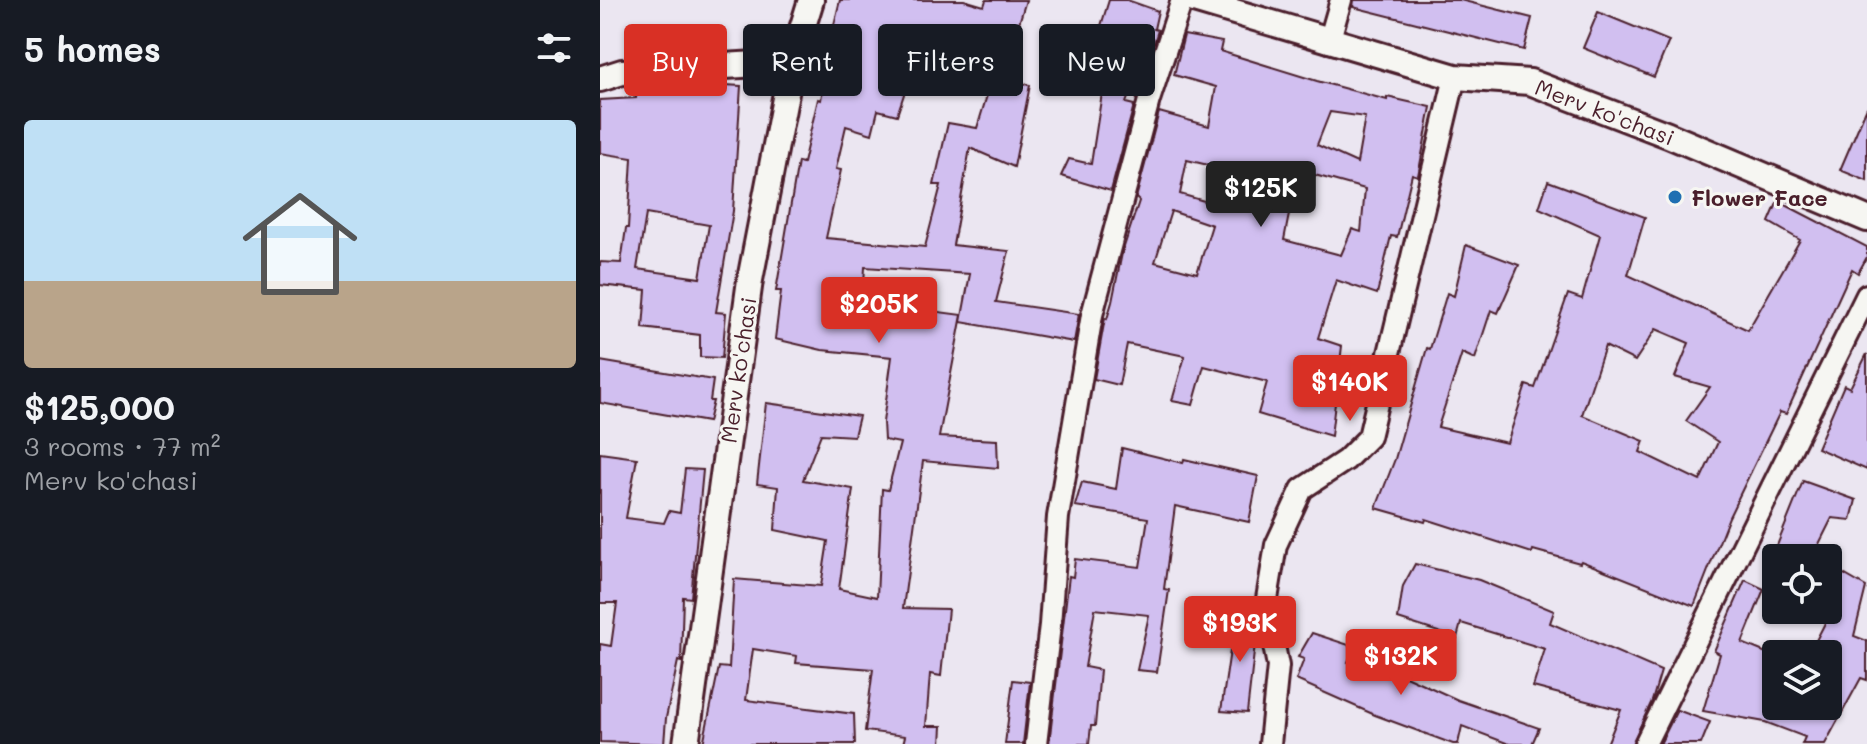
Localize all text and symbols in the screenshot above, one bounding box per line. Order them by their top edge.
chip: Buy [624,24,727,96]
chip: Rent [743,24,862,96]
chip: Filters [878,24,1023,96]
chip: New [1039,24,1155,96]
text: 5 homes [24,26,161,71]
icon: filters [532,26,576,70]
street label: Merv ko'chasi [1531,72,1679,152]
pin: $125K [1205,161,1317,229]
text: $125K [1224,170,1298,204]
icon: home [228,172,372,316]
place label: Flower Face [1691,183,1828,212]
marker: Flower Face [1666,188,1684,206]
pin: $205K [823,277,935,345]
text: $205K [839,286,919,320]
street label: Merv ko'chasi [713,295,763,445]
pin: $140K [1294,355,1406,423]
text: $140K [1311,364,1389,398]
text: $125,000 [24,384,175,429]
text: 3 rooms · 77 m² [24,429,221,463]
text: Merv ko'chasi [24,463,198,497]
map controls [1762,544,1842,720]
button: locate [1762,544,1842,624]
pin: $193K [1184,596,1296,664]
text: $193K [1202,605,1278,639]
pin: $132K [1345,629,1457,697]
text: $132K [1364,638,1438,672]
button: layers [1762,640,1842,720]

